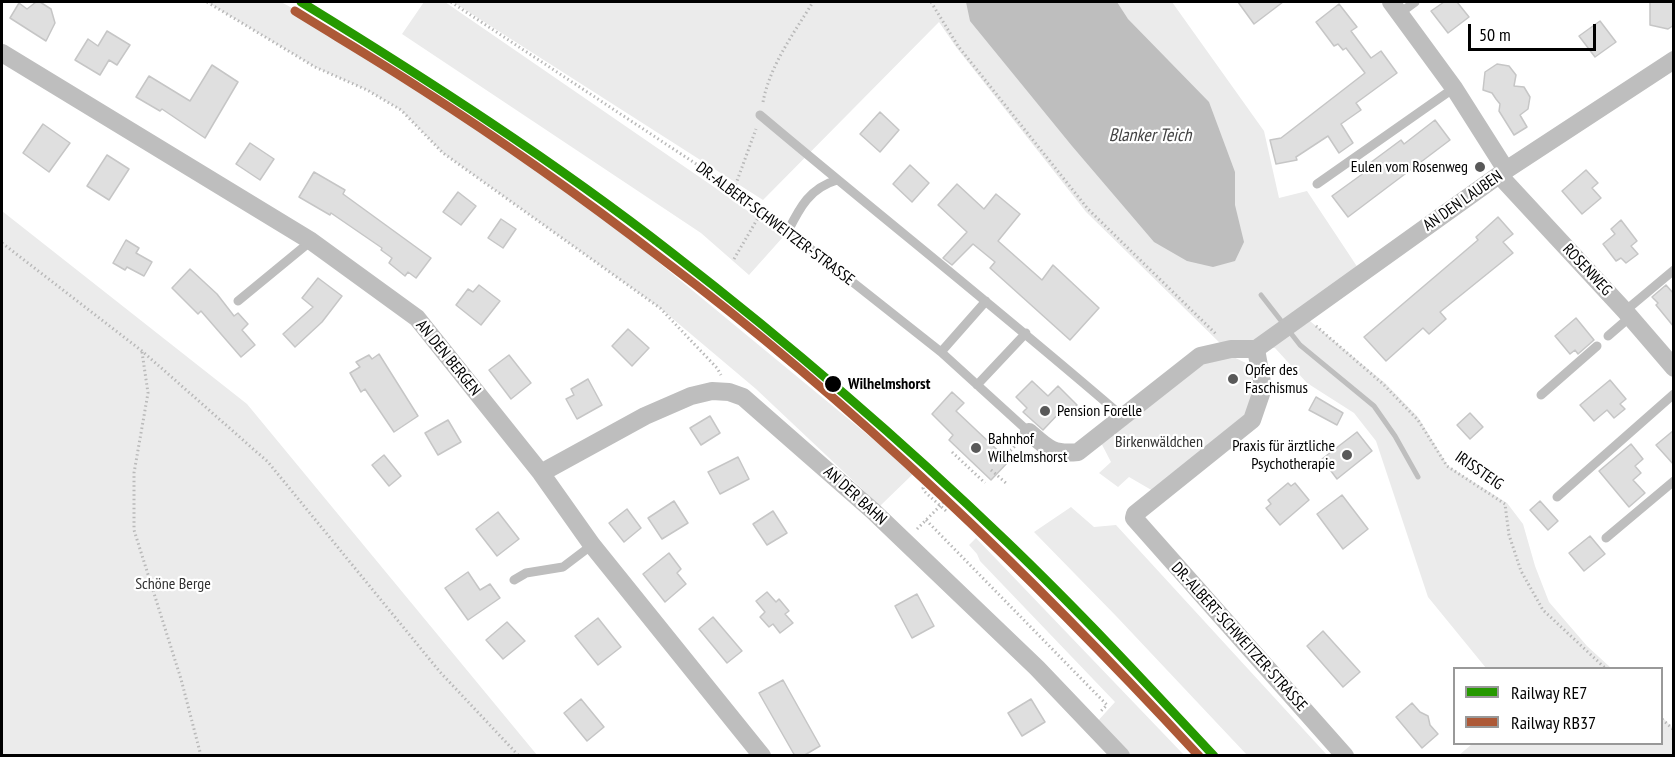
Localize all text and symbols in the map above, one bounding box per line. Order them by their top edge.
scale bar [1471,12,1598,50]
text: 50 m [1479,23,1511,46]
water label: Blanker Teich [1109,125,1191,147]
place label: Eulen vom Rosenweg [1351,157,1468,177]
street label: DR.-ALBERT-SCHWEITZER-STRASSE [692,158,858,290]
marker: Eulen vom Rosenweg [1473,160,1487,174]
street label: AN DEN LAUBEN [1420,167,1506,235]
street label: ROSENWEG [1558,240,1616,300]
street label: AN DEN BERGEN [412,316,484,400]
place label: Opfer des Faschismus [1245,360,1308,398]
marker: Opfer des Faschismus [1226,372,1240,386]
marker: Wilhelmshorst [823,374,843,394]
place label: Wilhelmshorst [848,374,930,394]
place label: Pension Forelle [1057,401,1142,421]
marker: Pension Forelle [1038,404,1052,418]
place label: Bahnhof Wilhelmshorst [988,429,1067,467]
park label: Birkenwäldchen [1115,432,1203,452]
place label: Praxis für ärztliche Psychotherapie [1232,436,1335,474]
marker: Bahnhof Wilhelmshorst [969,441,983,455]
marker: Praxis für ärztliche Psychotherapie [1340,448,1354,462]
street label: IRISSTEIG [1451,448,1507,494]
street label: AN DER BAHN [820,463,890,529]
street label: DR.-ALBERT-SCHWEITZER-STRASSE [1167,559,1311,715]
park label: Schöne Berge [135,574,211,594]
legend [1453,667,1663,745]
text: Railway RE7 [1511,681,1587,704]
text: Railway RB37 [1511,711,1596,734]

